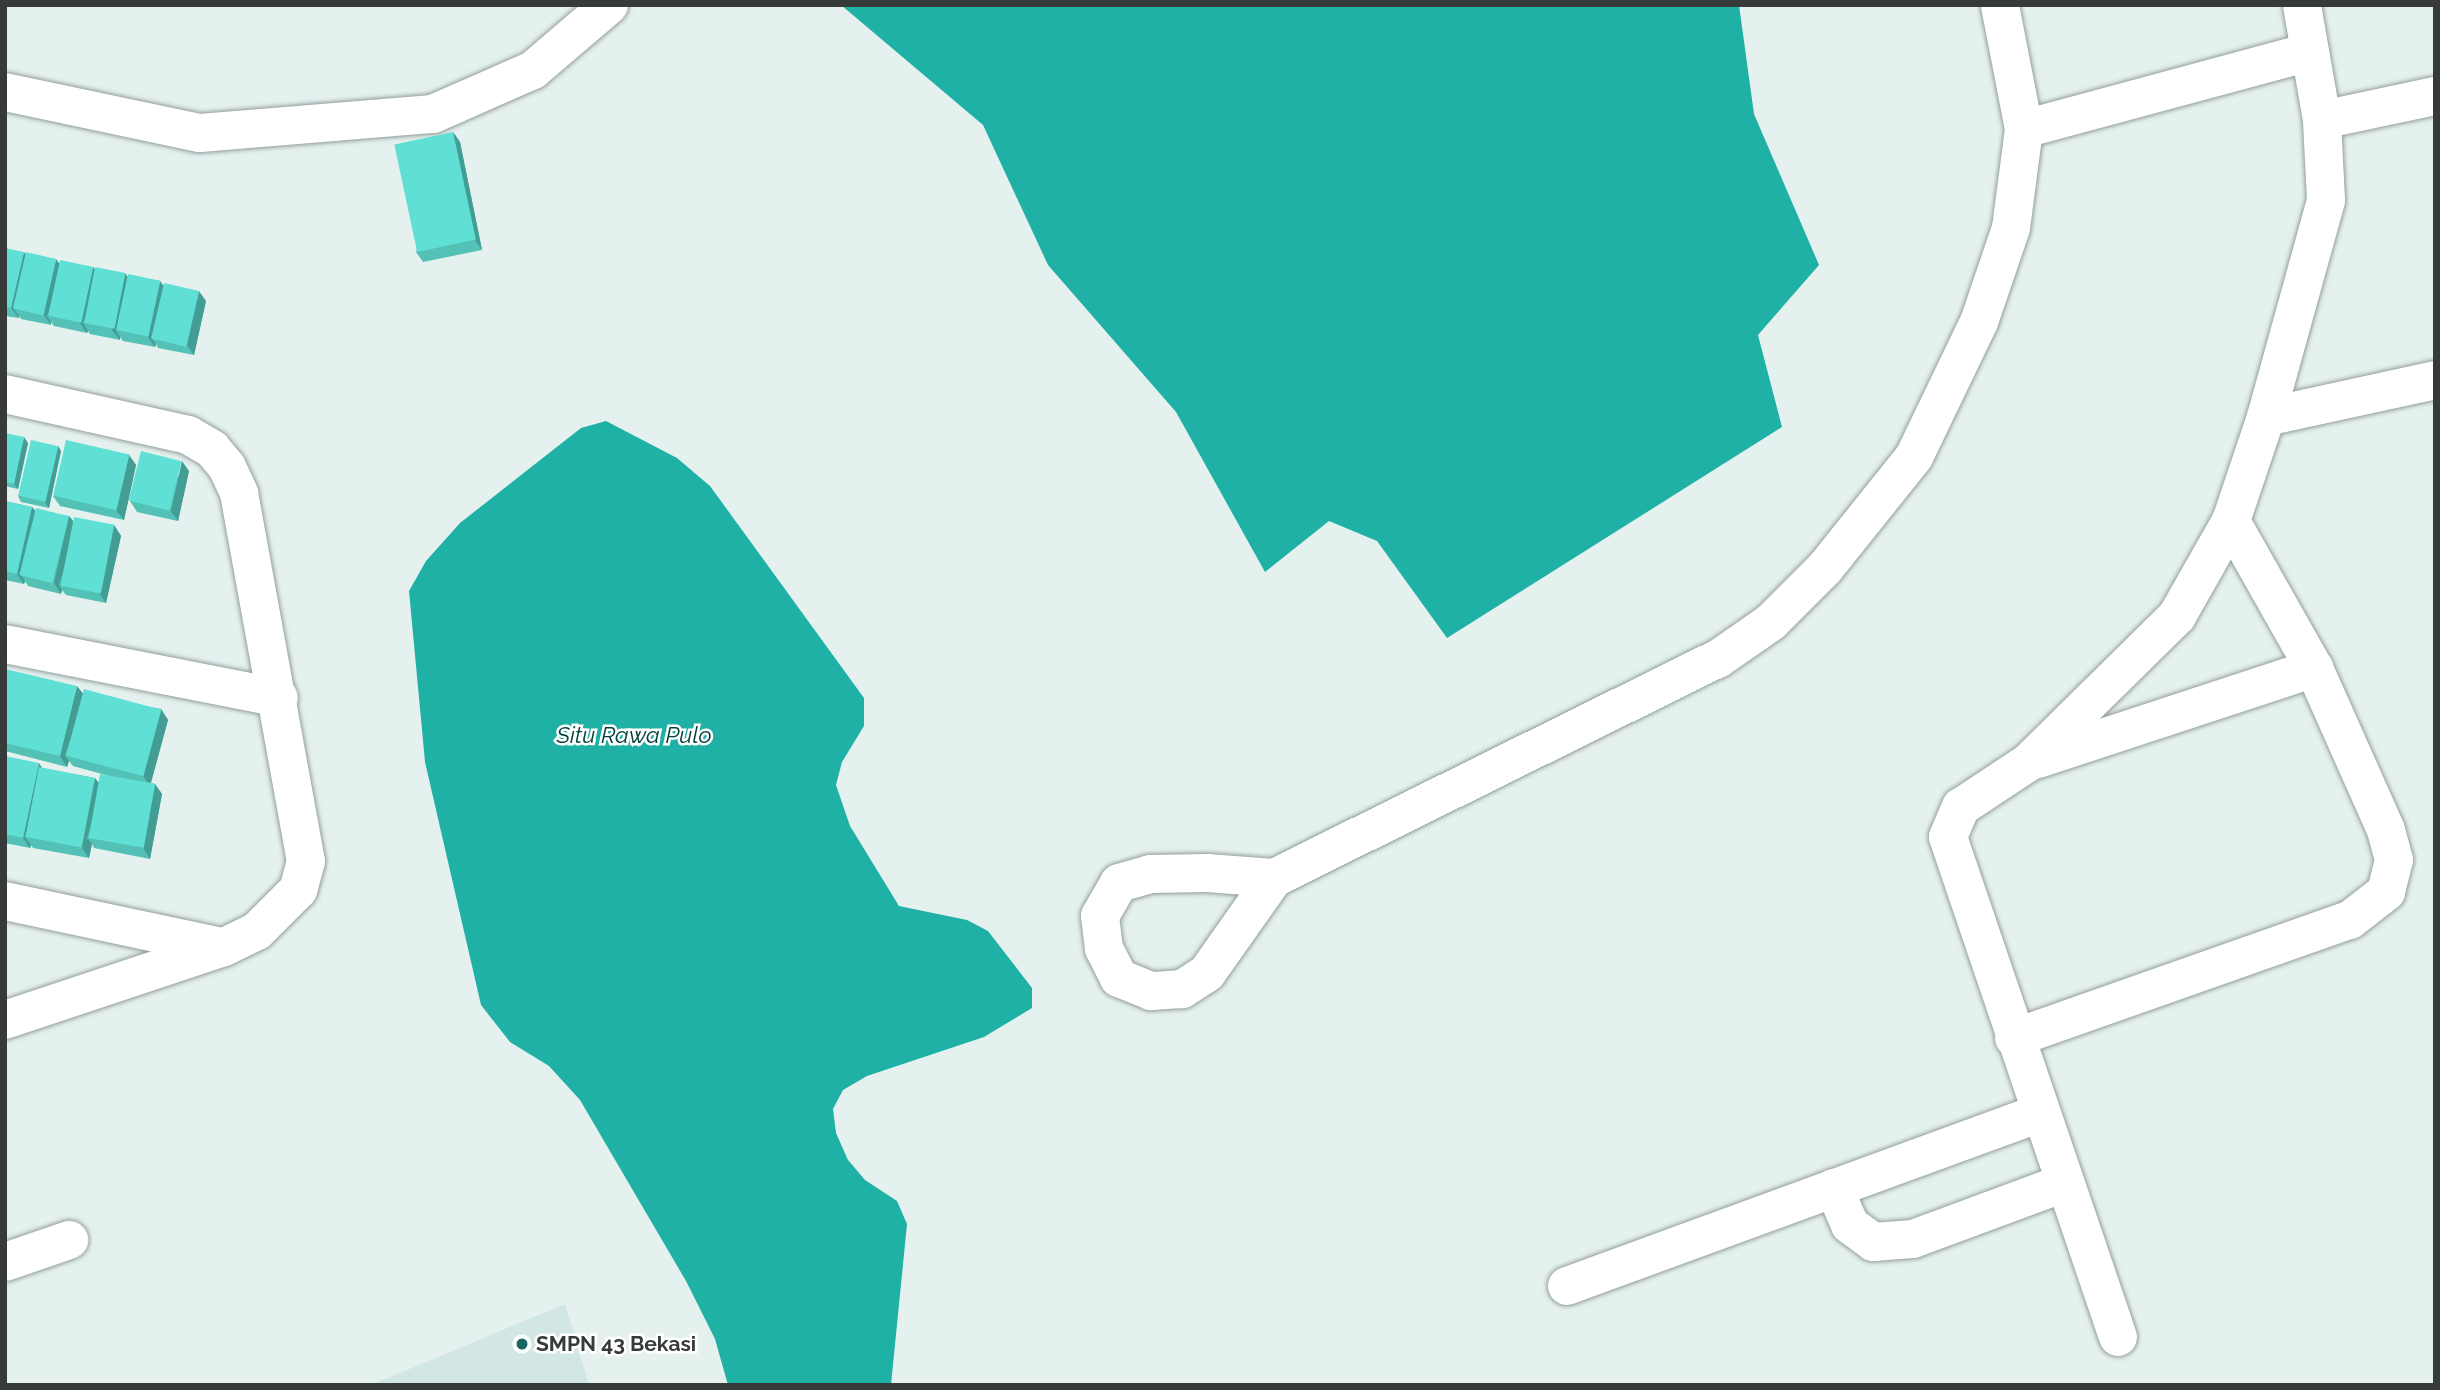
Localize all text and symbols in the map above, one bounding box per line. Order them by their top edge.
water label: Situ Rawa Pulo [556,721,712,749]
place label: SMPN 43 Bekasi [536,1331,696,1357]
marker: SMPN 43 Bekasi [514,1336,530,1352]

